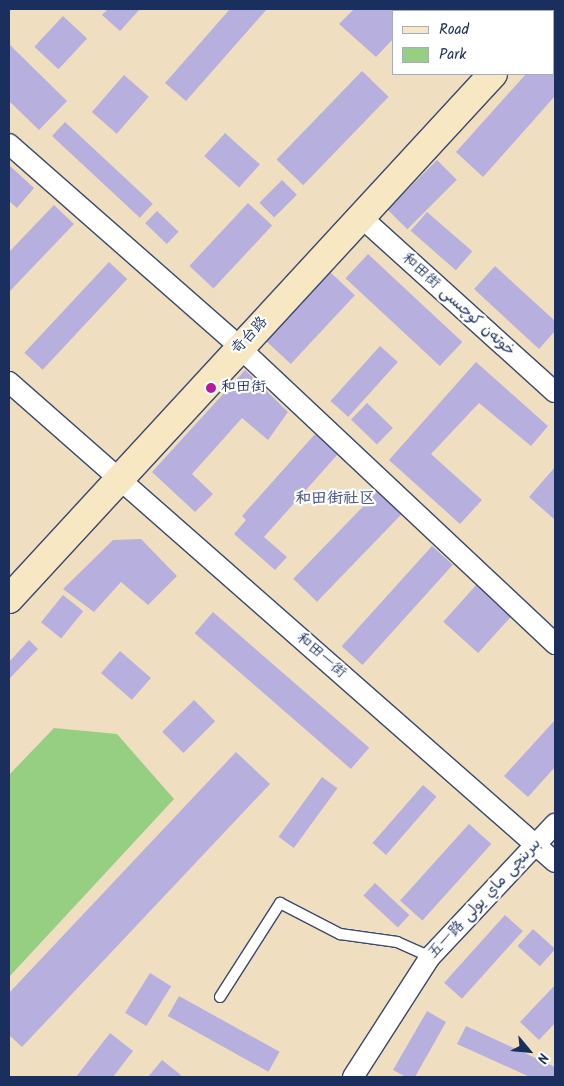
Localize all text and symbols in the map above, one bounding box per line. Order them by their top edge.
legend [392,10,554,75]
text: Road [439,18,469,42]
text: Park [439,43,466,67]
street label: 和田街 خوتەن كوچىسى [398,250,518,360]
street label: 奇台路 [228,313,272,359]
place label: 和田街 [221,379,266,397]
marker: 和田街 [205,382,217,394]
district label: 和田街社区 [295,489,375,509]
street label: 和田一街 [292,630,350,682]
street label: 五一路 بىرىنچى ماي يولى [425,835,545,963]
north arrow [504,1026,554,1076]
text: N [530,1049,554,1067]

